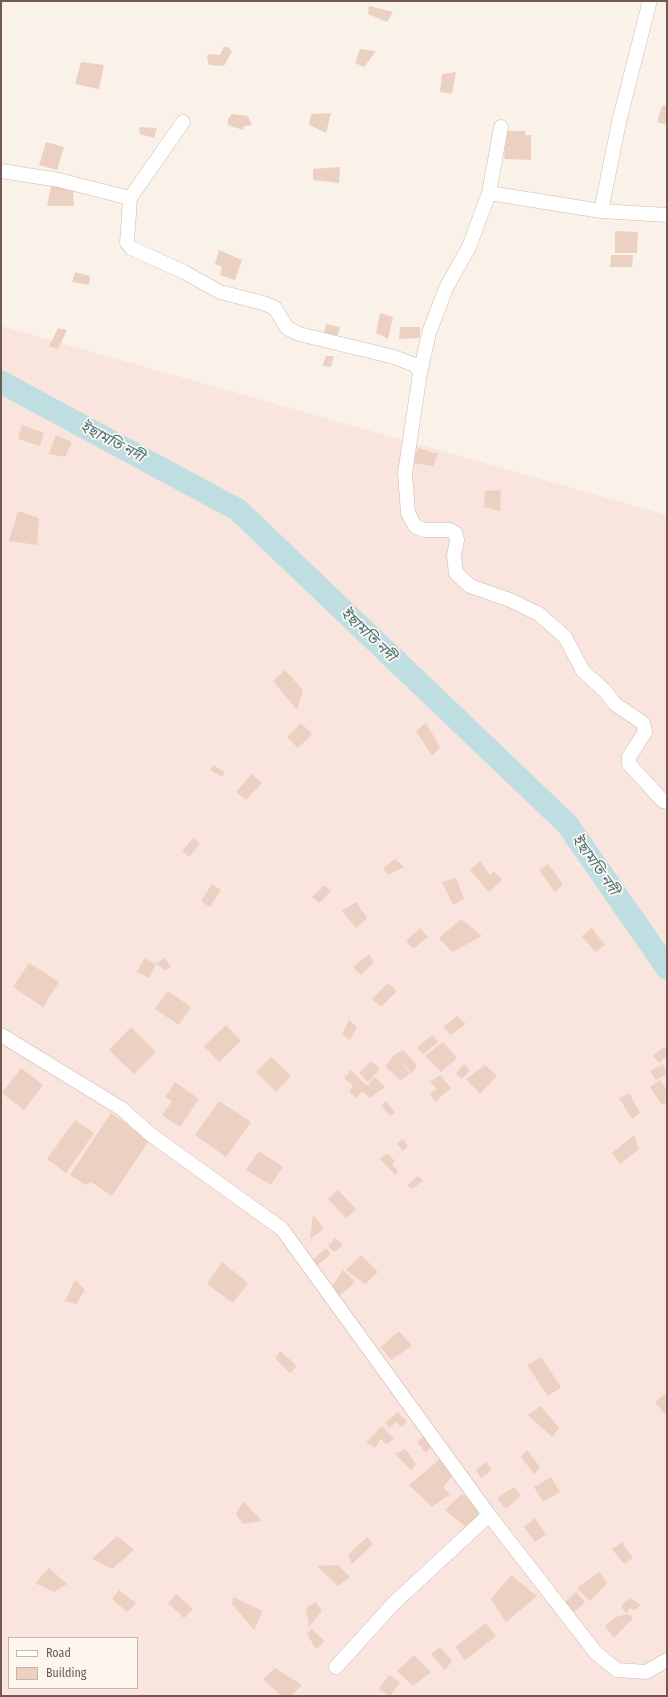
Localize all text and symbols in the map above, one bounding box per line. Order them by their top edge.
water label: ইছামতি নদী [77,418,147,466]
water label: ইছামতি নদী [337,604,399,666]
water label: ইছামতি নদী [568,831,622,899]
legend [8,1637,138,1689]
text: Road [46,1646,71,1660]
text: Building [46,1666,86,1680]

